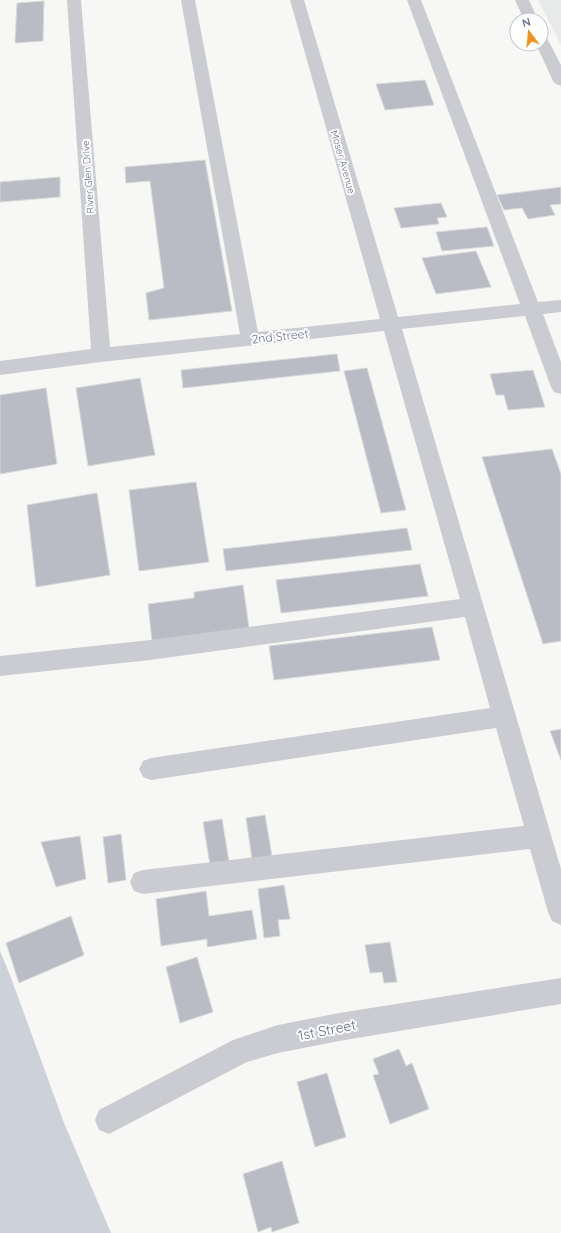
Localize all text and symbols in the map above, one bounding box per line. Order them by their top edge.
north arrow [509,12,549,52]
text: N [520,15,532,30]
street label: Moser Avenue [328,129,358,196]
street label: River Glen Drive [79,139,97,214]
street label: 2nd Street [251,326,309,346]
street label: 1st Street [297,1016,358,1044]

